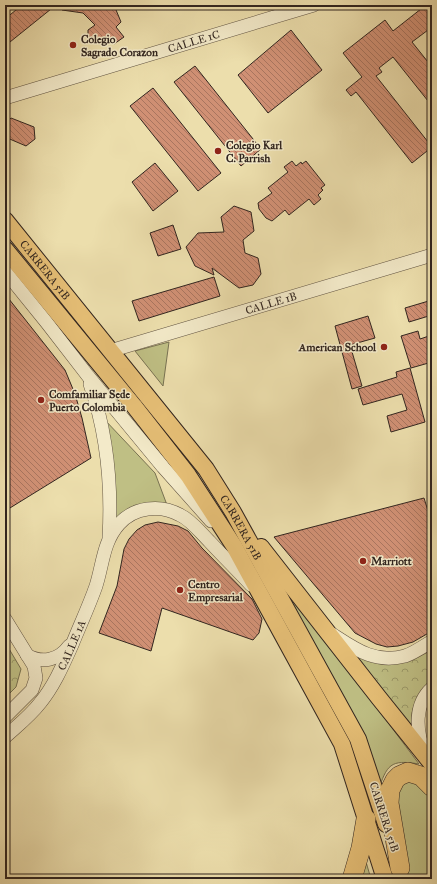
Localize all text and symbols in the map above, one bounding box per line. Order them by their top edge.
street label: CALLE 1C [166,27,221,55]
place label: Colegio Sagrado Corazon [81,33,158,59]
marker: Colegio Sagrado Corazon [68,40,78,50]
place label: Colegio Karl C. Parrish [226,139,283,165]
marker: Colegio Karl C. Parrish [213,146,223,156]
street label: CARRERA 51B [17,237,73,302]
street label: CALLE 1B [244,289,298,317]
place label: American School [298,341,377,354]
marker: American School [379,342,389,352]
place label: Comfamiliar Sede Puerto Colombia [49,388,131,414]
marker: Comfamiliar Sede Puerto Colombia [36,395,46,405]
street label: CARRERA 51B [217,492,265,562]
place label: Marriott [371,555,412,568]
marker: Marriott [358,556,368,566]
place label: Centro Empresarial [188,578,244,605]
marker: Centro Empresarial [175,585,185,595]
street label: CALLE 1A [55,618,88,672]
street label: CARRERA 51B [367,781,401,853]

